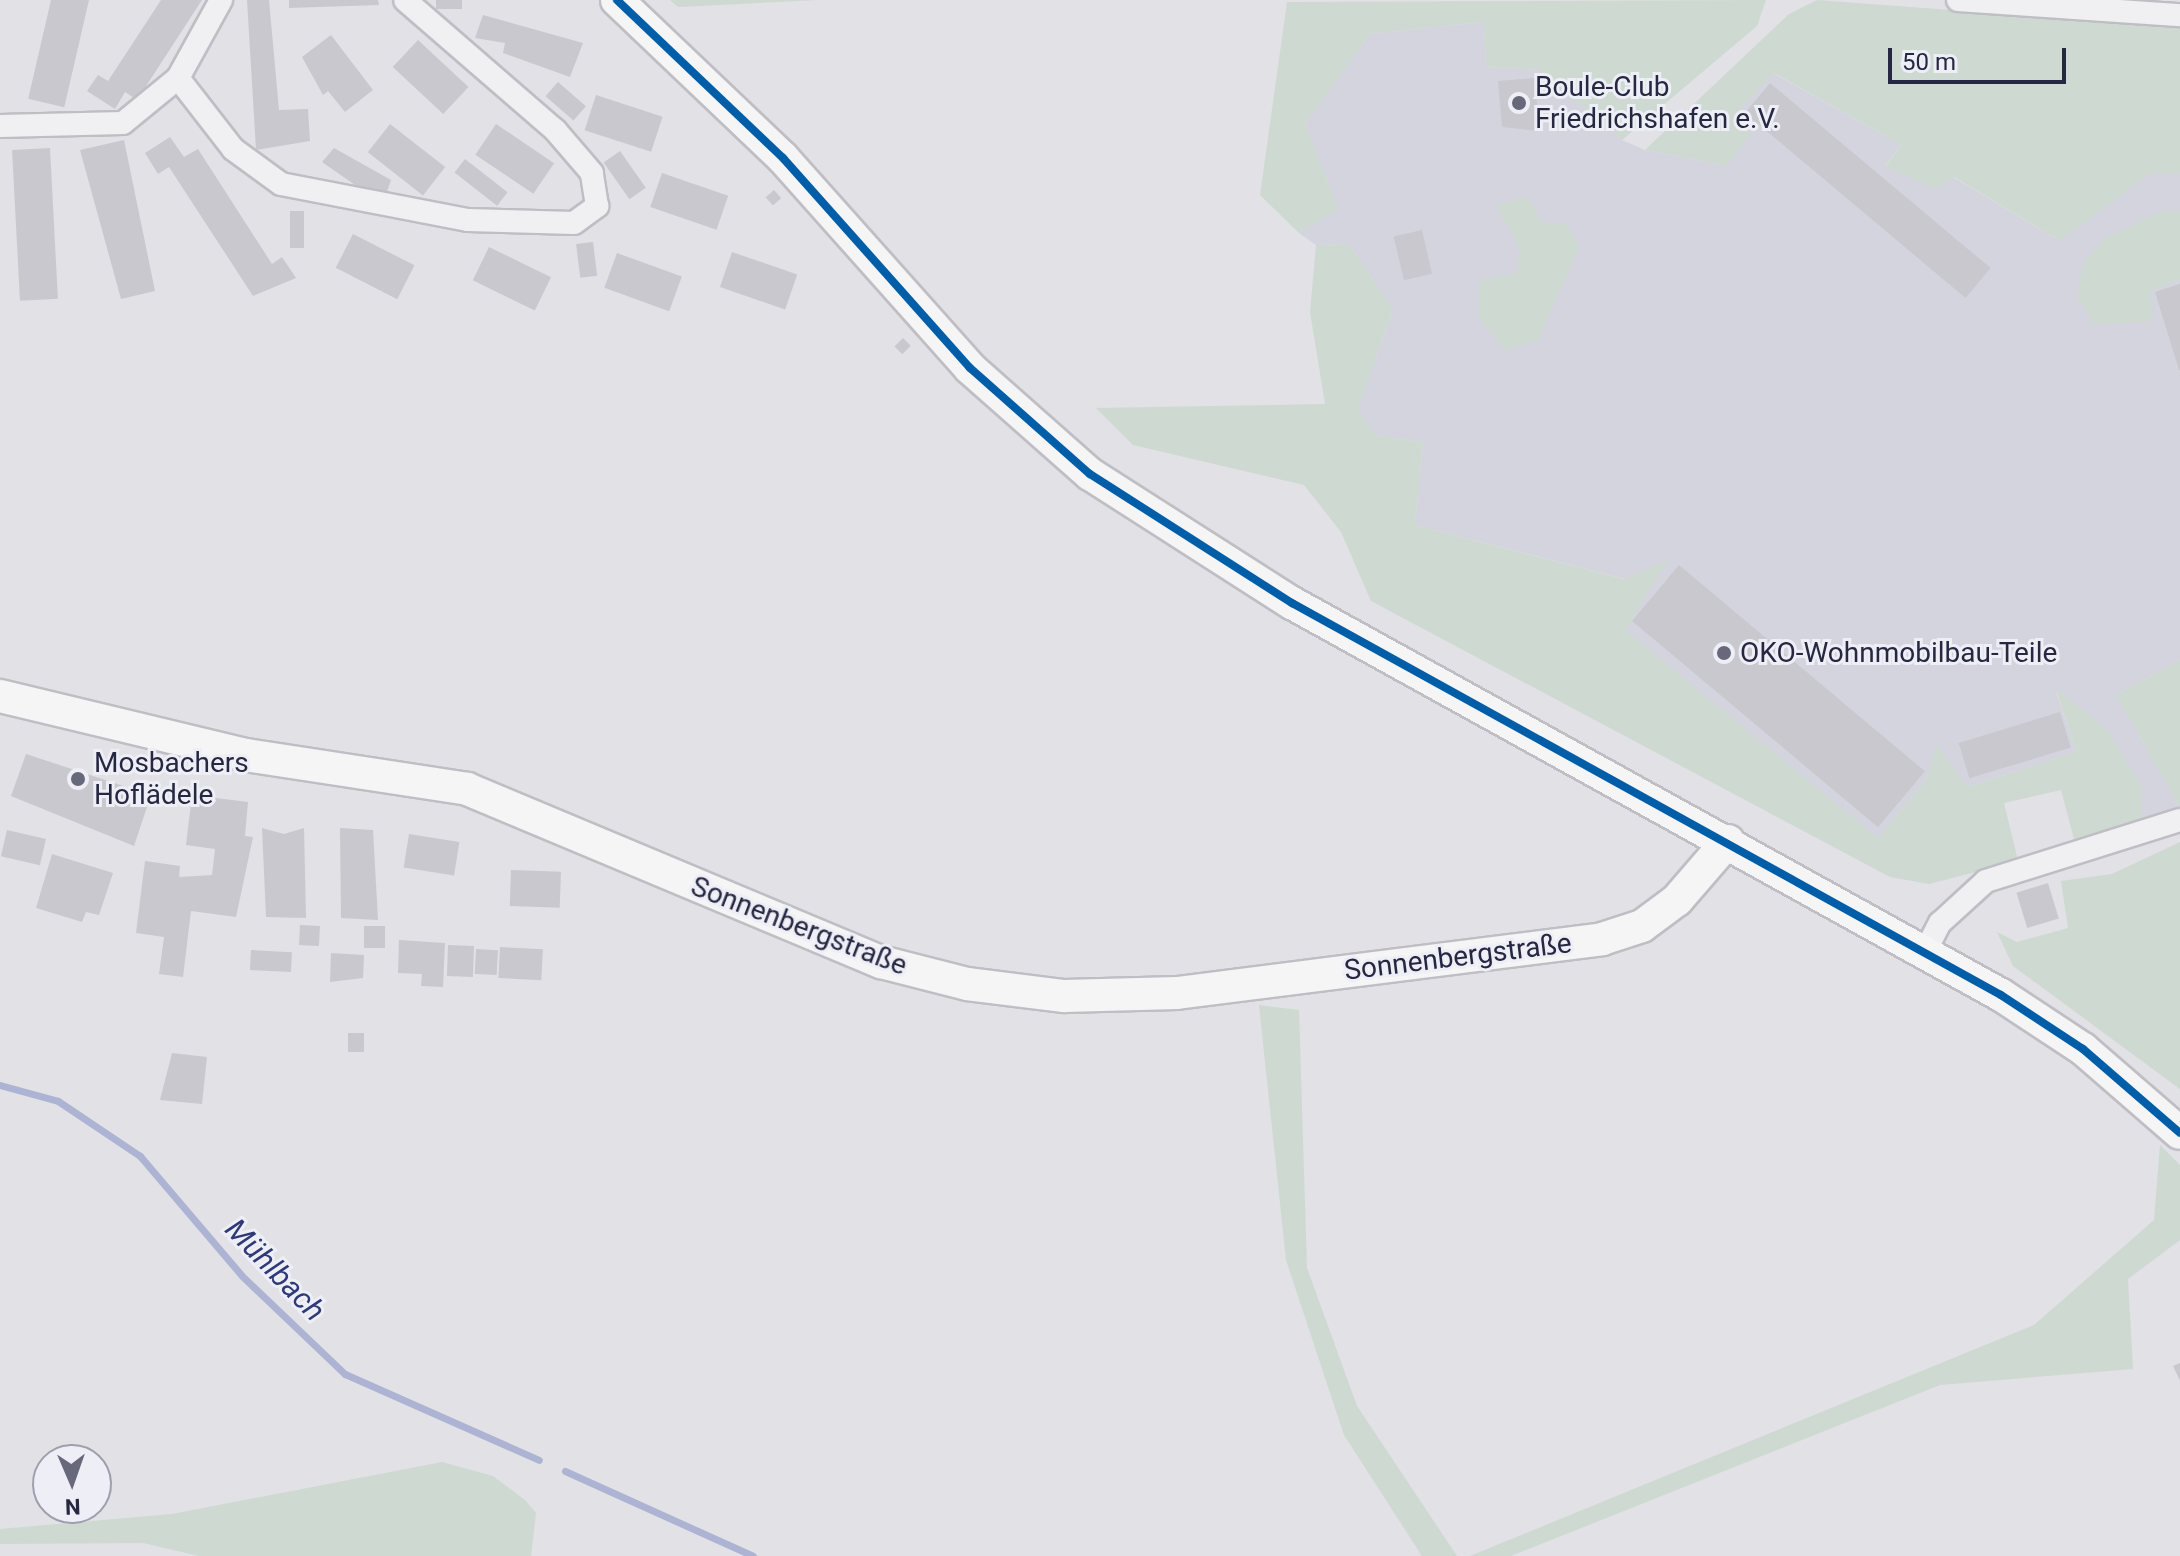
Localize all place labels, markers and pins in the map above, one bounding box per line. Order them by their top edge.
place label: Boule-Club Friedrichshafen e.V. [1535,70,1780,136]
marker: Boule-Club Friedrichshafen e.V. [1510,94,1528,112]
place label: OKO-Wohnmobilbau-Teile [1740,636,2057,670]
marker: OKO-Wohnmobilbau-Teile [1715,644,1733,662]
place label: Mosbachers Hoflädele [94,746,249,812]
marker: Mosbachers Hoflädele [69,770,87,788]

